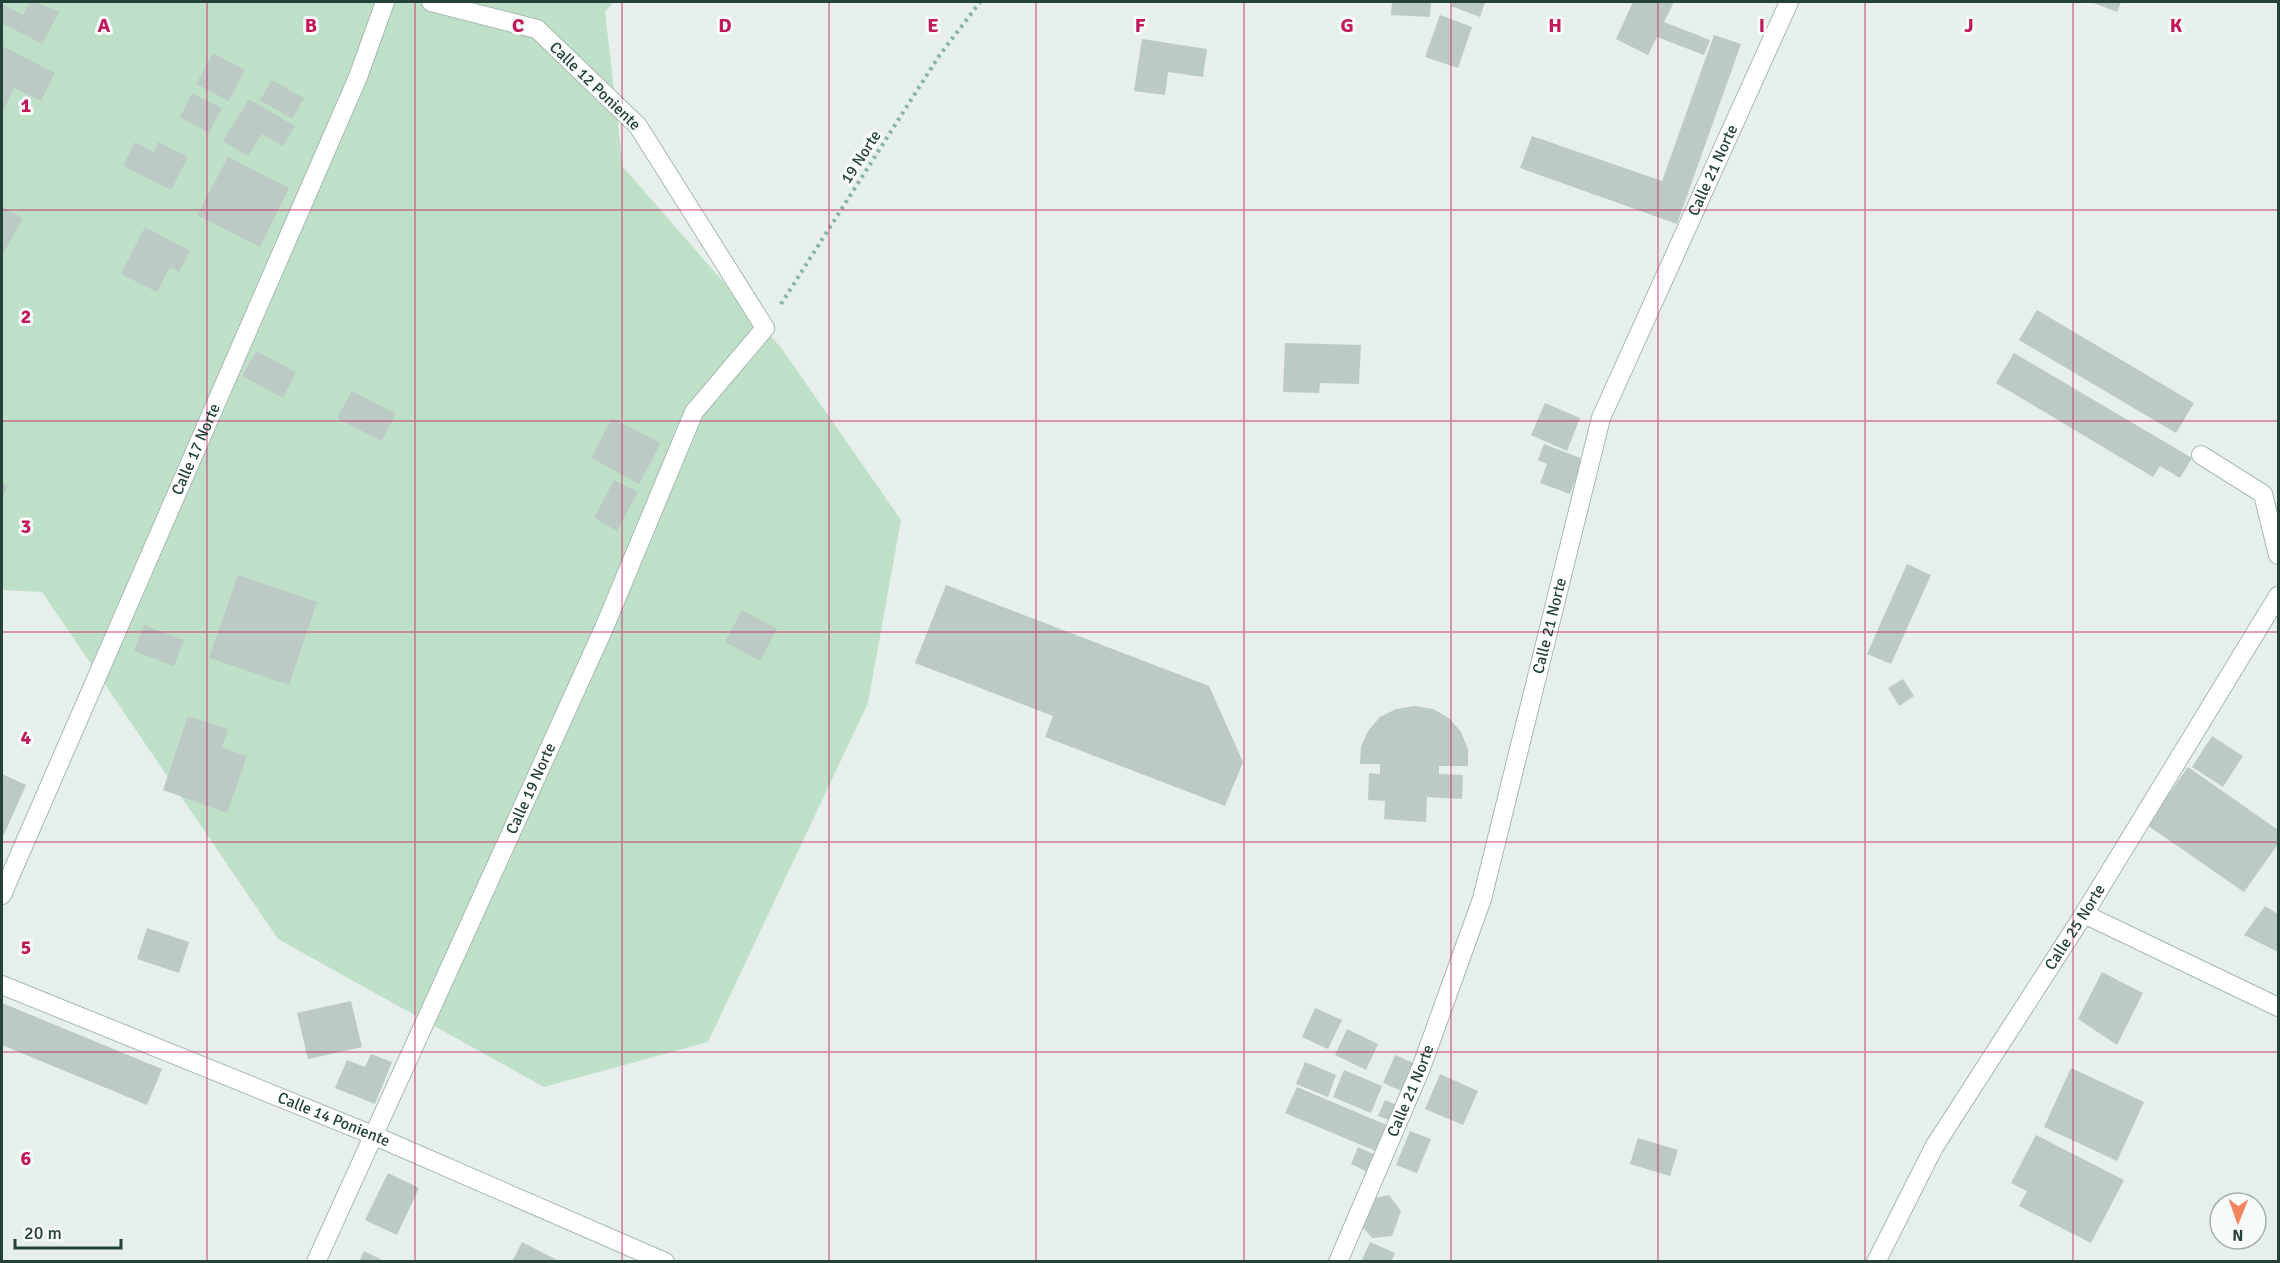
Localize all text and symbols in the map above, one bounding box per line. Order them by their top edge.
text: A [98,13,111,38]
text: B [305,13,317,38]
text: C [512,13,524,38]
text: D [718,13,732,38]
text: E [927,13,939,38]
text: F [1135,13,1146,38]
text: G [1340,13,1354,38]
text: H [1548,13,1562,38]
text: I [1759,13,1765,38]
text: J [1964,13,1974,38]
text: K [2170,13,2183,38]
street label: Calle 12 Poniente [545,37,645,135]
text: 1 [21,93,32,118]
street label: Calle 21 Norte [1684,122,1742,219]
street label: 19 Norte [836,127,886,187]
text: 2 [21,304,31,329]
street label: Calle 17 Norte [167,400,225,498]
text: 3 [21,514,31,539]
street label: Calle 21 Norte [1528,576,1571,676]
text: 4 [21,725,32,750]
street label: Calle 19 Norte [502,740,560,837]
street label: Calle 25 Norte [2040,881,2110,974]
text: 5 [21,935,31,960]
street label: Calle 21 Norte [1383,1042,1439,1140]
street label: Calle 14 Poniente [275,1088,393,1151]
text: 6 [21,1146,32,1171]
north arrow [2208,1191,2268,1251]
scale bar [15,1212,122,1250]
text: 20 m [24,1222,62,1244]
text: N [2232,1225,2243,1245]

